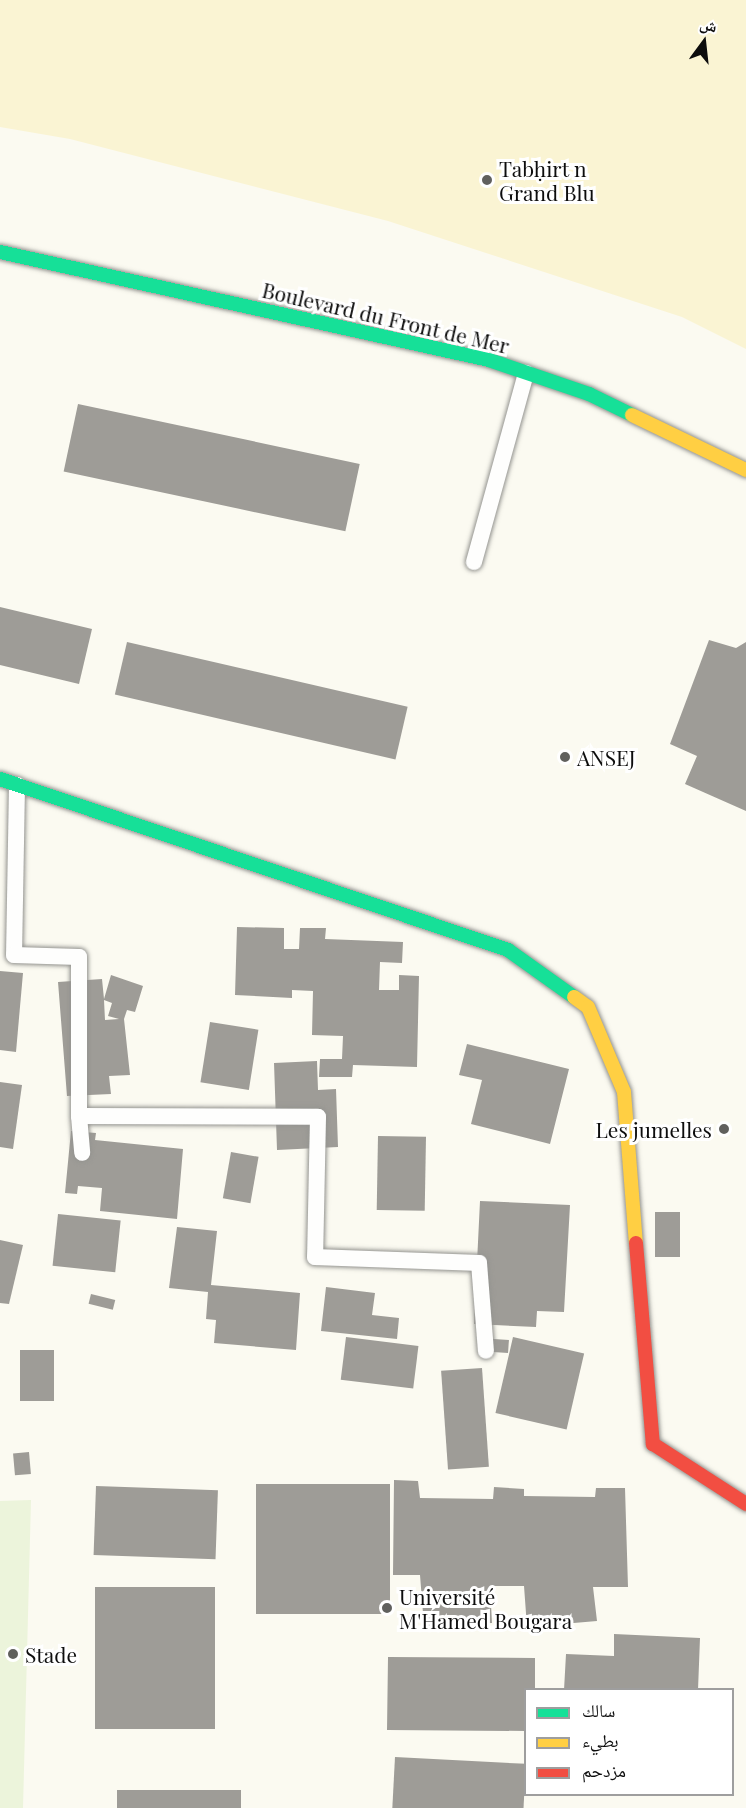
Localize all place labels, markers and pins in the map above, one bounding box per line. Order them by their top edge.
place label: Tabḥirt n Grand Blu [499,155,595,205]
marker: Tabḥirt n Grand Blu [480,173,494,187]
place label: ANSEJ [577,744,636,770]
marker: ANSEJ [558,750,572,764]
place label: Les jumelles [596,1116,712,1142]
marker: Les jumelles [717,1122,731,1136]
place label: Université M'Hamed Bougara [399,1583,572,1633]
marker: Université M'Hamed Bougara [380,1601,394,1615]
place label: Stade [25,1641,77,1667]
marker: Stade [6,1647,20,1661]

